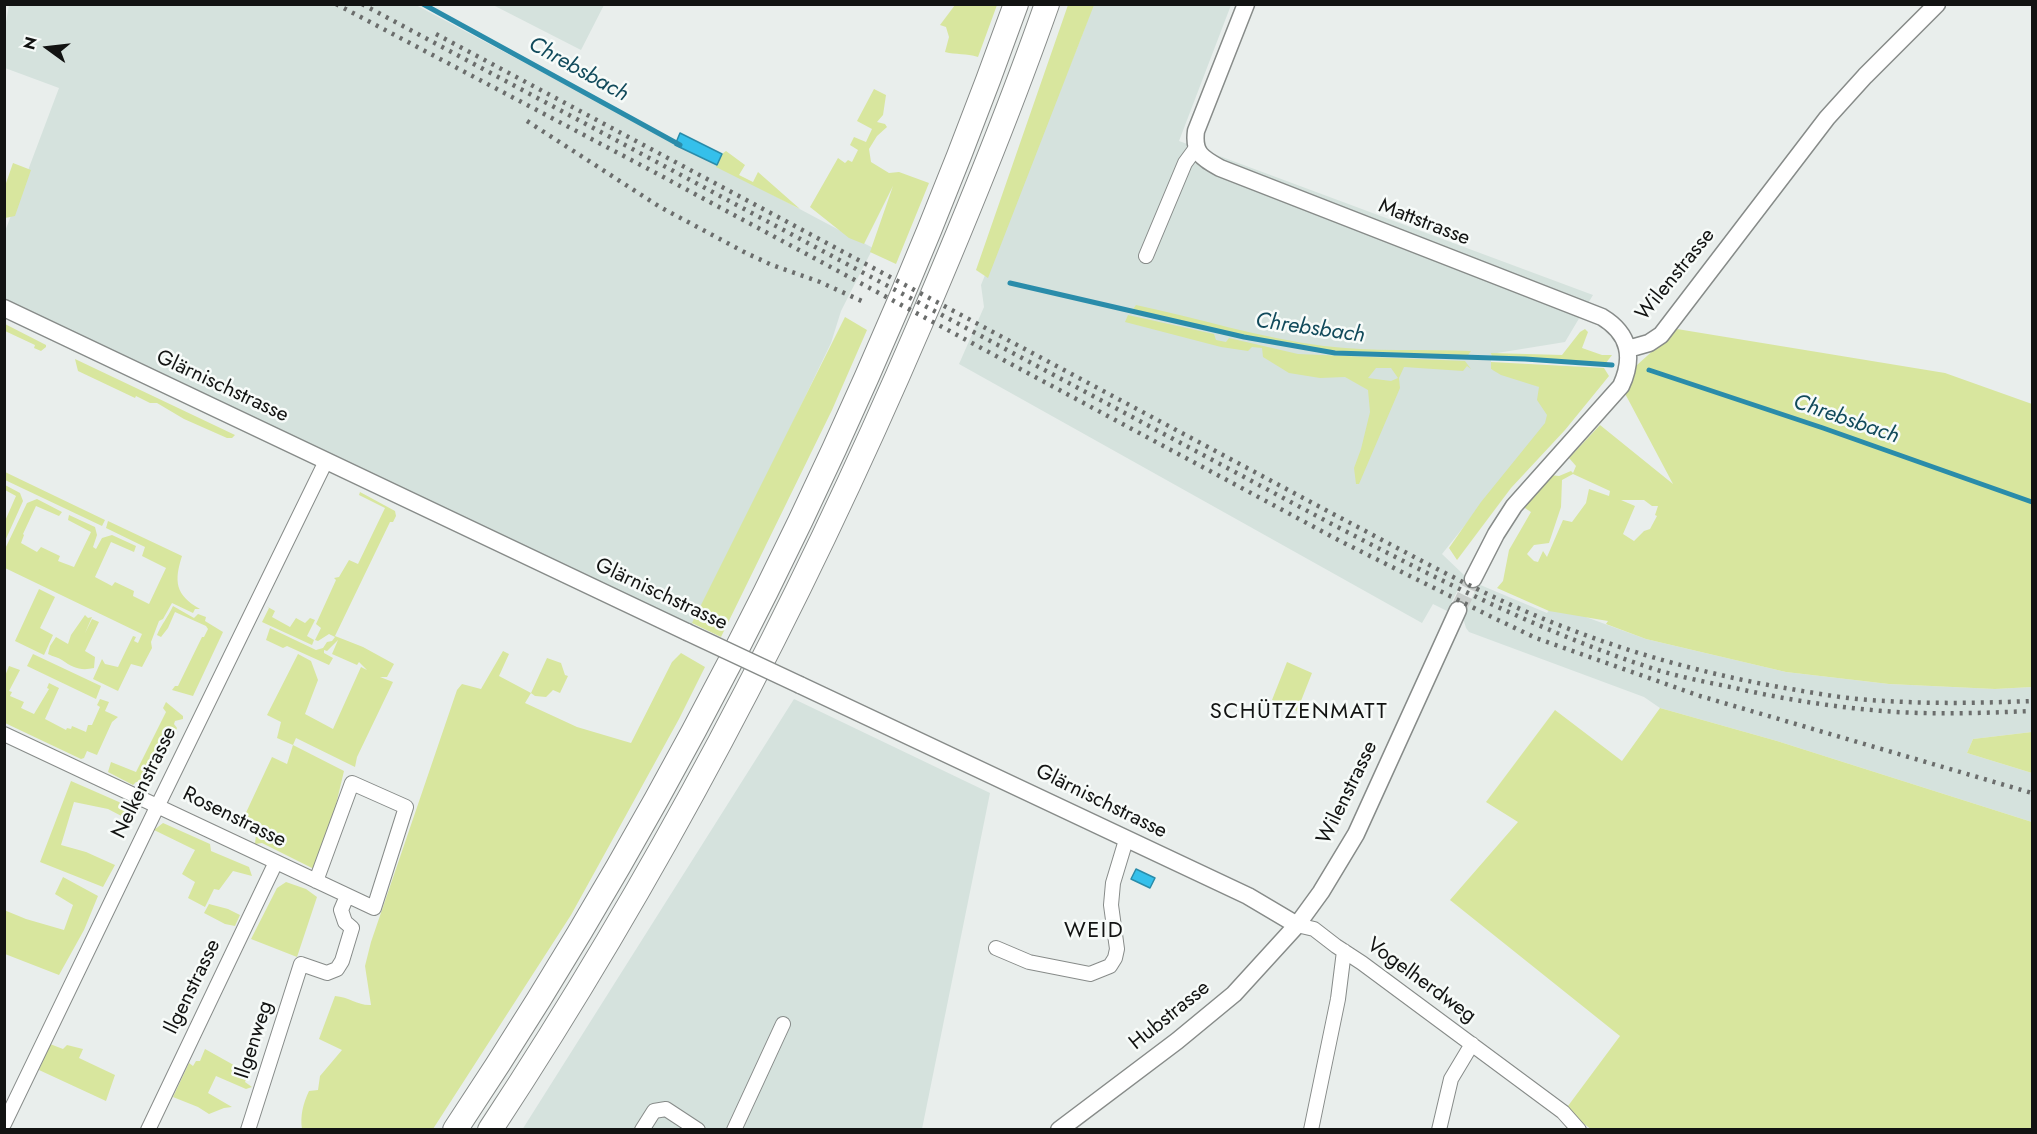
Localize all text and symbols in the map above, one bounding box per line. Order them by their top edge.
north arrow [18,18,78,78]
water label: Chrebsbach [523,32,633,108]
text: N [17,34,43,52]
street label: Mattstrasse [1375,194,1473,252]
street label: Wilenstrasse [1631,224,1721,326]
water label: Chrebsbach [1254,308,1366,350]
street label: Glärnischstrasse [152,345,292,429]
water label: Chrebsbach [1790,390,1902,450]
street label: Glärnischstrasse [591,553,731,637]
district label: SCHÜTZENMATT [1210,700,1388,726]
street label: Nelkenstrasse [107,723,183,843]
street label: Wilenstrasse [1312,737,1384,849]
street label: Glärnischstrasse [1031,759,1171,845]
street label: Rosenstrasse [178,782,290,854]
district label: WEID [1064,919,1124,945]
street label: Vogelherdweg [1361,933,1481,1029]
street label: Ilgenstrasse [159,935,227,1039]
street label: Hubstrasse [1125,976,1215,1056]
street label: Ilgenweg [231,998,279,1082]

